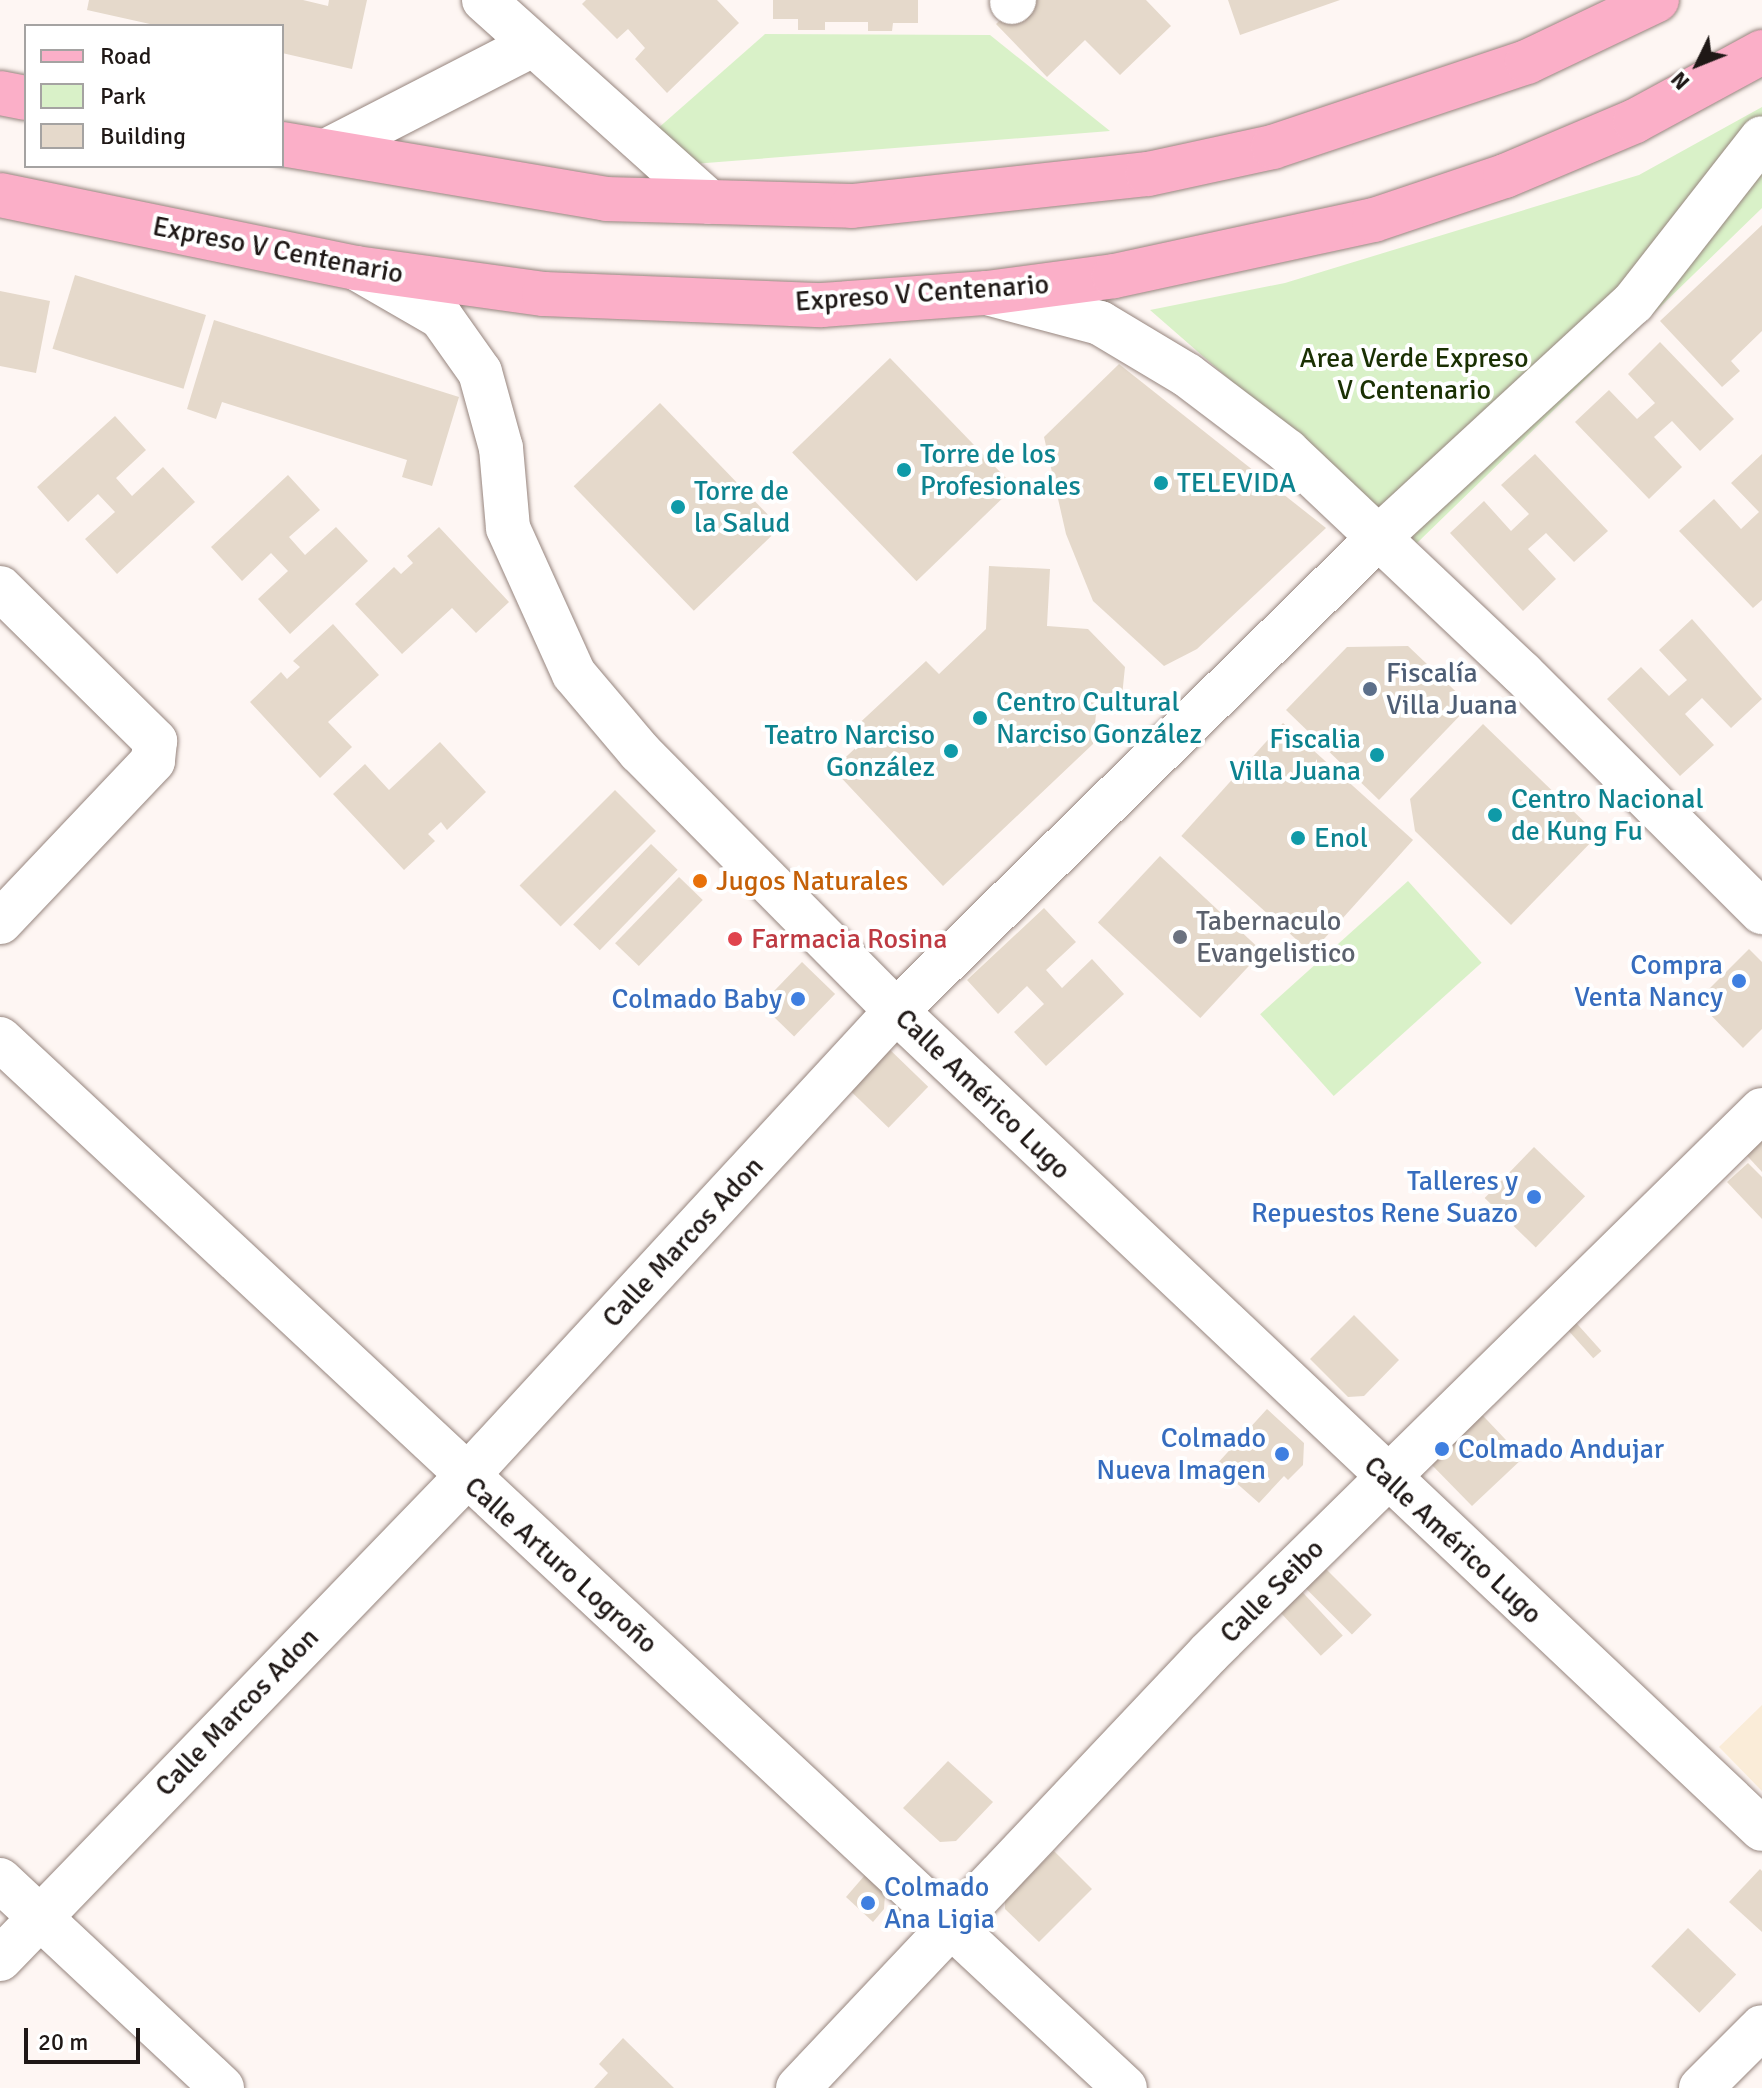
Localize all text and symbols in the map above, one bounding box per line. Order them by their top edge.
legend [24,24,284,168]
north arrow [1658,24,1738,104]
text: Road [100,41,151,71]
text: N [1665,66,1695,96]
text: Park [100,81,146,111]
text: Building [100,121,186,151]
street label: Expreso V Centenario [150,209,406,291]
street label: Expreso V Centenario [794,267,1050,319]
park label: Area Verde Expreso V Centenario [1299,341,1529,407]
place label: Torre de los Profesionales [920,437,1081,503]
marker: Torre de los Profesionales [895,461,913,479]
place label: TELEVIDA [1177,466,1296,500]
place label: Torre de la Salud [694,474,790,540]
marker: TELEVIDA [1152,474,1170,492]
marker: Torre de la Salud [669,498,687,516]
place label: Fiscalía Villa Juana [1386,656,1518,722]
marker: Fiscalía Villa Juana [1361,680,1379,698]
place label: Centro Cultural Narciso González [996,685,1202,751]
marker: Centro Cultural Narciso González [971,709,989,727]
place label: Teatro Narciso González [764,718,935,784]
place label: Fiscalia Villa Juana [1229,722,1361,788]
marker: Teatro Narciso González [942,742,960,760]
marker: Fiscalia Villa Juana [1368,746,1386,764]
place label: Centro Nacional de Kung Fu [1511,782,1704,848]
marker: Centro Nacional de Kung Fu [1486,806,1504,824]
place label: Enol [1314,821,1368,855]
marker: Enol [1289,829,1307,847]
place label: Jugos Naturales [716,864,908,898]
marker: Jugos Naturales [691,872,709,890]
place label: Tabernaculo Evangelistico [1196,904,1356,970]
place label: Farmacia Rosina [751,922,947,956]
marker: Tabernaculo Evangelistico [1171,928,1189,946]
marker: Farmacia Rosina [726,930,744,948]
place label: Compra Venta Nancy [1574,948,1723,1014]
marker: Compra Venta Nancy [1730,972,1748,990]
place label: Colmado Baby [612,982,782,1016]
marker: Colmado Baby [789,990,807,1008]
street label: Calle Américo Lugo [888,1002,1078,1186]
street label: Calle Marcos Adon [595,1150,771,1334]
place label: Talleres y Repuestos Rene Suazo [1251,1164,1518,1230]
marker: Talleres y Repuestos Rene Suazo [1525,1188,1543,1206]
place label: Colmado Nueva Imagen [1096,1421,1266,1487]
place label: Colmado Andujar [1458,1432,1664,1466]
marker: Colmado Andujar [1433,1440,1451,1458]
marker: Colmado Nueva Imagen [1273,1445,1291,1463]
street label: Calle Américo Lugo [1357,1449,1549,1631]
street label: Calle Arturo Logroño [458,1470,664,1660]
street label: Calle Seibo [1213,1532,1331,1650]
street label: Calle Marcos Adon [148,1621,326,1803]
place label: Colmado Ana Ligia [884,1870,995,1936]
marker: Colmado Ana Ligia [859,1894,877,1912]
scale bar [28,2012,144,2062]
text: 20 m [38,2027,88,2057]

